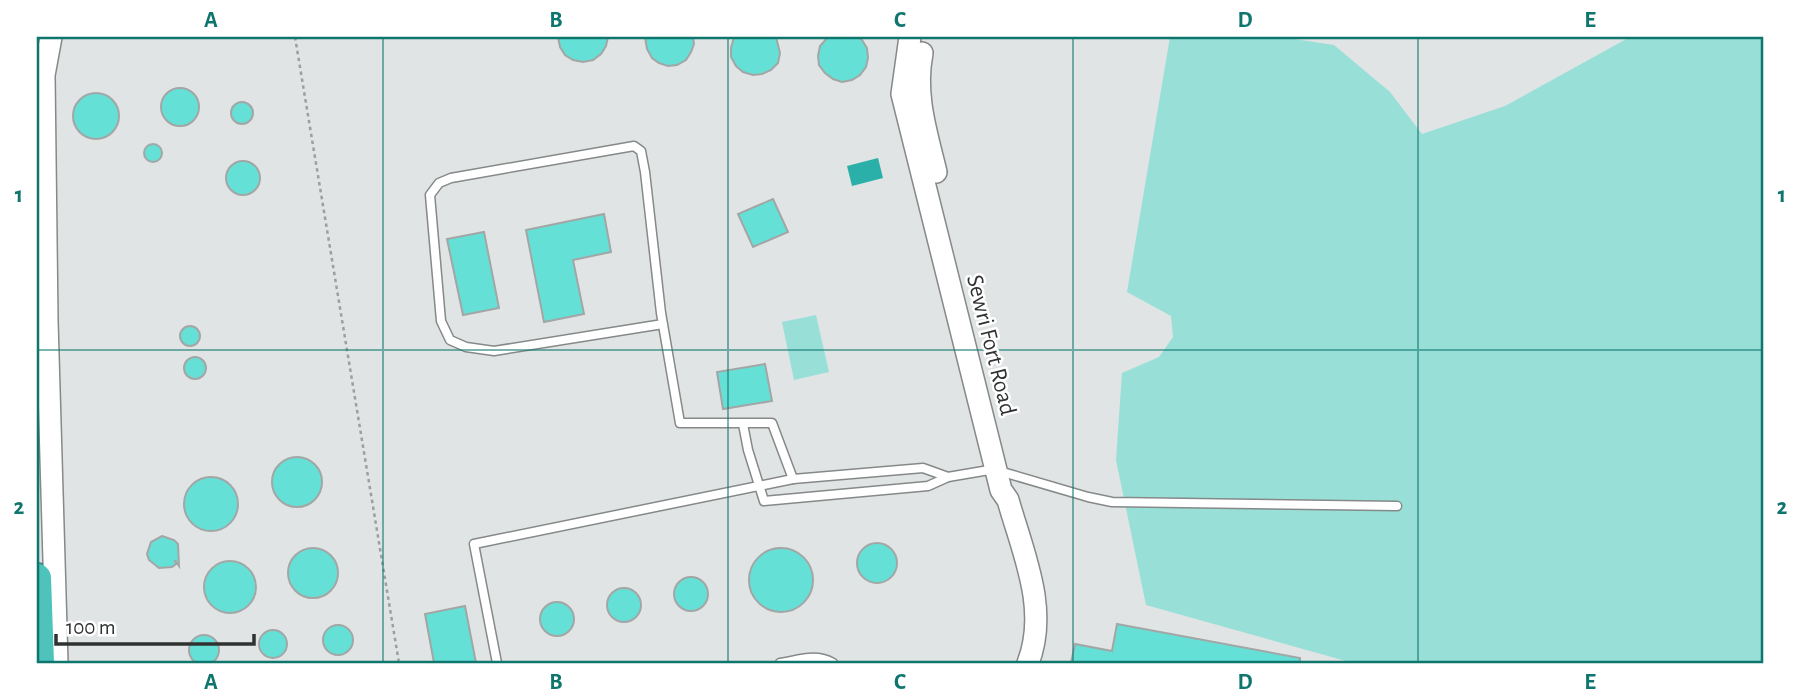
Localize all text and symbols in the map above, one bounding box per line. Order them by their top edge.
text: A [204,9,218,32]
text: B [549,9,563,32]
text: C [894,9,906,32]
text: D [1237,9,1253,32]
text: E [1584,9,1596,32]
text: 1 [15,184,23,207]
text: 1 [1778,184,1786,207]
street label: Sewri Fort Road [962,272,1020,418]
text: 2 [14,496,25,519]
text: 2 [1777,496,1788,519]
scale bar [56,602,254,646]
text: 100 m [66,617,116,638]
text: A [204,671,218,694]
text: B [549,671,563,694]
text: C [894,671,906,694]
text: D [1237,671,1253,694]
text: E [1584,671,1596,694]

